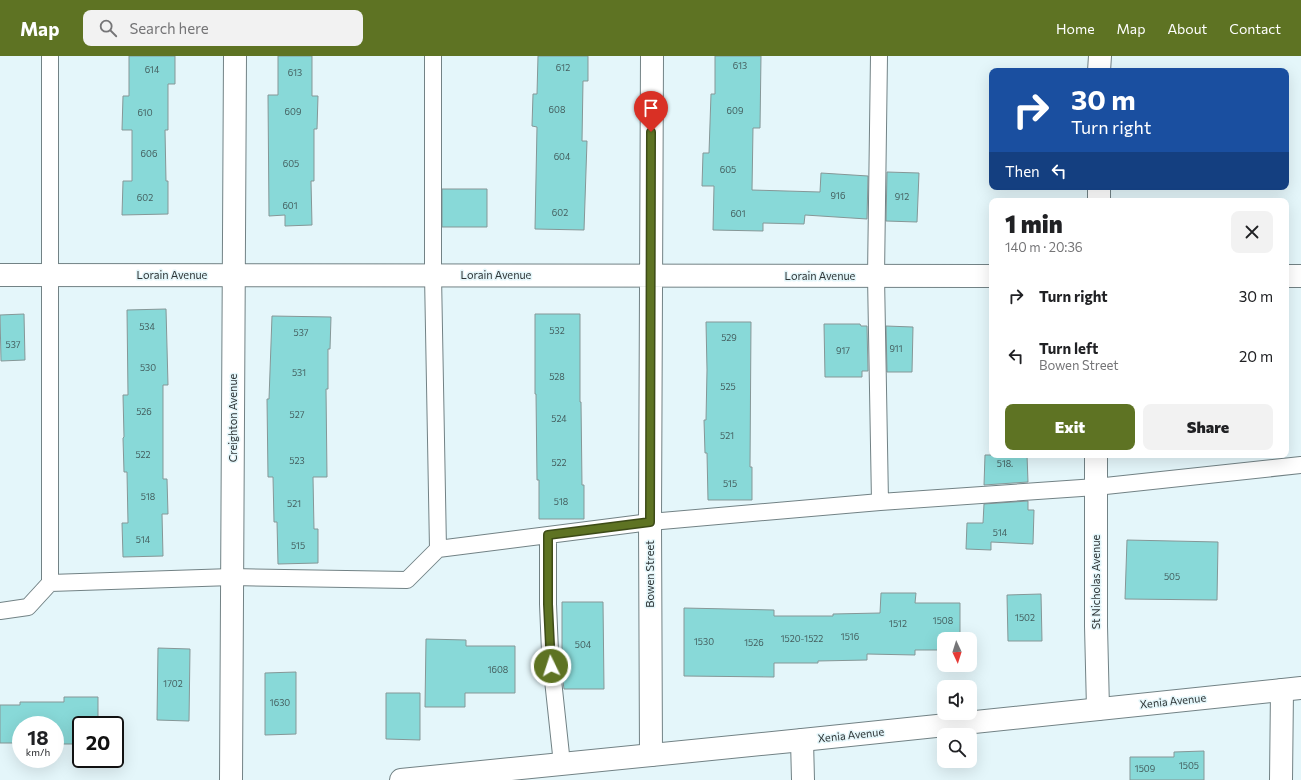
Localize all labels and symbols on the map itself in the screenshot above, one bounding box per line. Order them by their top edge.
house number: 613 [733,60,747,71]
house number: 612 [556,62,570,73]
house number: 614 [145,64,160,75]
house number: 613 [288,67,302,78]
pin [634,91,668,132]
house number: 608 [549,104,565,115]
house number: 609 [727,105,743,116]
house number: 609 [285,106,301,117]
house number: 610 [137,107,153,118]
house number: 606 [141,148,157,159]
house number: 604 [554,151,571,162]
house number: 605 [283,158,299,169]
house number: 605 [720,164,736,175]
house number: 916 [831,190,845,201]
house number: 912 [895,191,909,202]
house number: 602 [137,192,153,203]
house number: 601 [282,200,298,211]
house number: 602 [552,207,568,218]
house number: 601 [730,208,746,219]
street label: Lorain Avenue [137,268,208,281]
street label: Lorain Avenue [461,268,532,281]
street label: Lorain Avenue [785,269,856,282]
house number: 534 [139,321,155,332]
house number: 532 [549,325,565,336]
house number: 537 [293,327,309,338]
house number: 529 [721,332,737,343]
house number: 537 [5,339,21,350]
house number: 911 [889,343,903,354]
house number: 917 [836,345,850,356]
house number: 530 [140,362,156,373]
house number: 531 [292,367,306,378]
house number: 528 [549,371,565,382]
street label: Creighton Avenue [226,373,239,462]
house number: 525 [720,381,736,392]
house number: 526 [136,406,152,417]
house number: 527 [290,409,305,420]
house number: 524 [551,413,567,424]
house number: 521 [720,430,734,441]
house number: 522 [135,449,151,460]
house number: 523 [289,455,305,466]
house number: 522 [551,457,567,468]
house number: 518. [997,458,1013,469]
house number: 515 [723,478,737,489]
house number: 518 [141,491,155,502]
house number: 518 [554,496,568,507]
house number: 521 [287,498,301,509]
house number: 514 [993,527,1008,538]
house number: 514 [136,534,151,545]
street label: St Nicholas Avenue [1089,534,1102,629]
house number: 515 [291,540,305,551]
street label: Bowen Street [643,540,656,608]
house number: 505 [1164,571,1180,582]
house number: 1502 [1015,612,1035,623]
house number: 1508 [933,615,953,626]
house number: 1512 [889,618,907,629]
house number: 1516 [841,631,859,642]
north arrow [937,632,977,672]
house number: 1520-1522 [781,633,823,644]
house number: 1530 [694,636,714,647]
house number: 1526 [744,637,764,648]
house number: 504 [575,639,592,650]
position arrow [530,645,572,687]
house number: 1608 [488,664,508,675]
house number: 1702 [163,678,183,689]
street label: Xenia Avenue [1139,691,1207,710]
house number: 1630 [270,697,290,708]
speed limit sign: 20 [72,716,124,768]
street label: Xenia Avenue [817,725,885,744]
house number: 1505 [1179,760,1199,771]
house number: 1509 [1135,763,1155,774]

